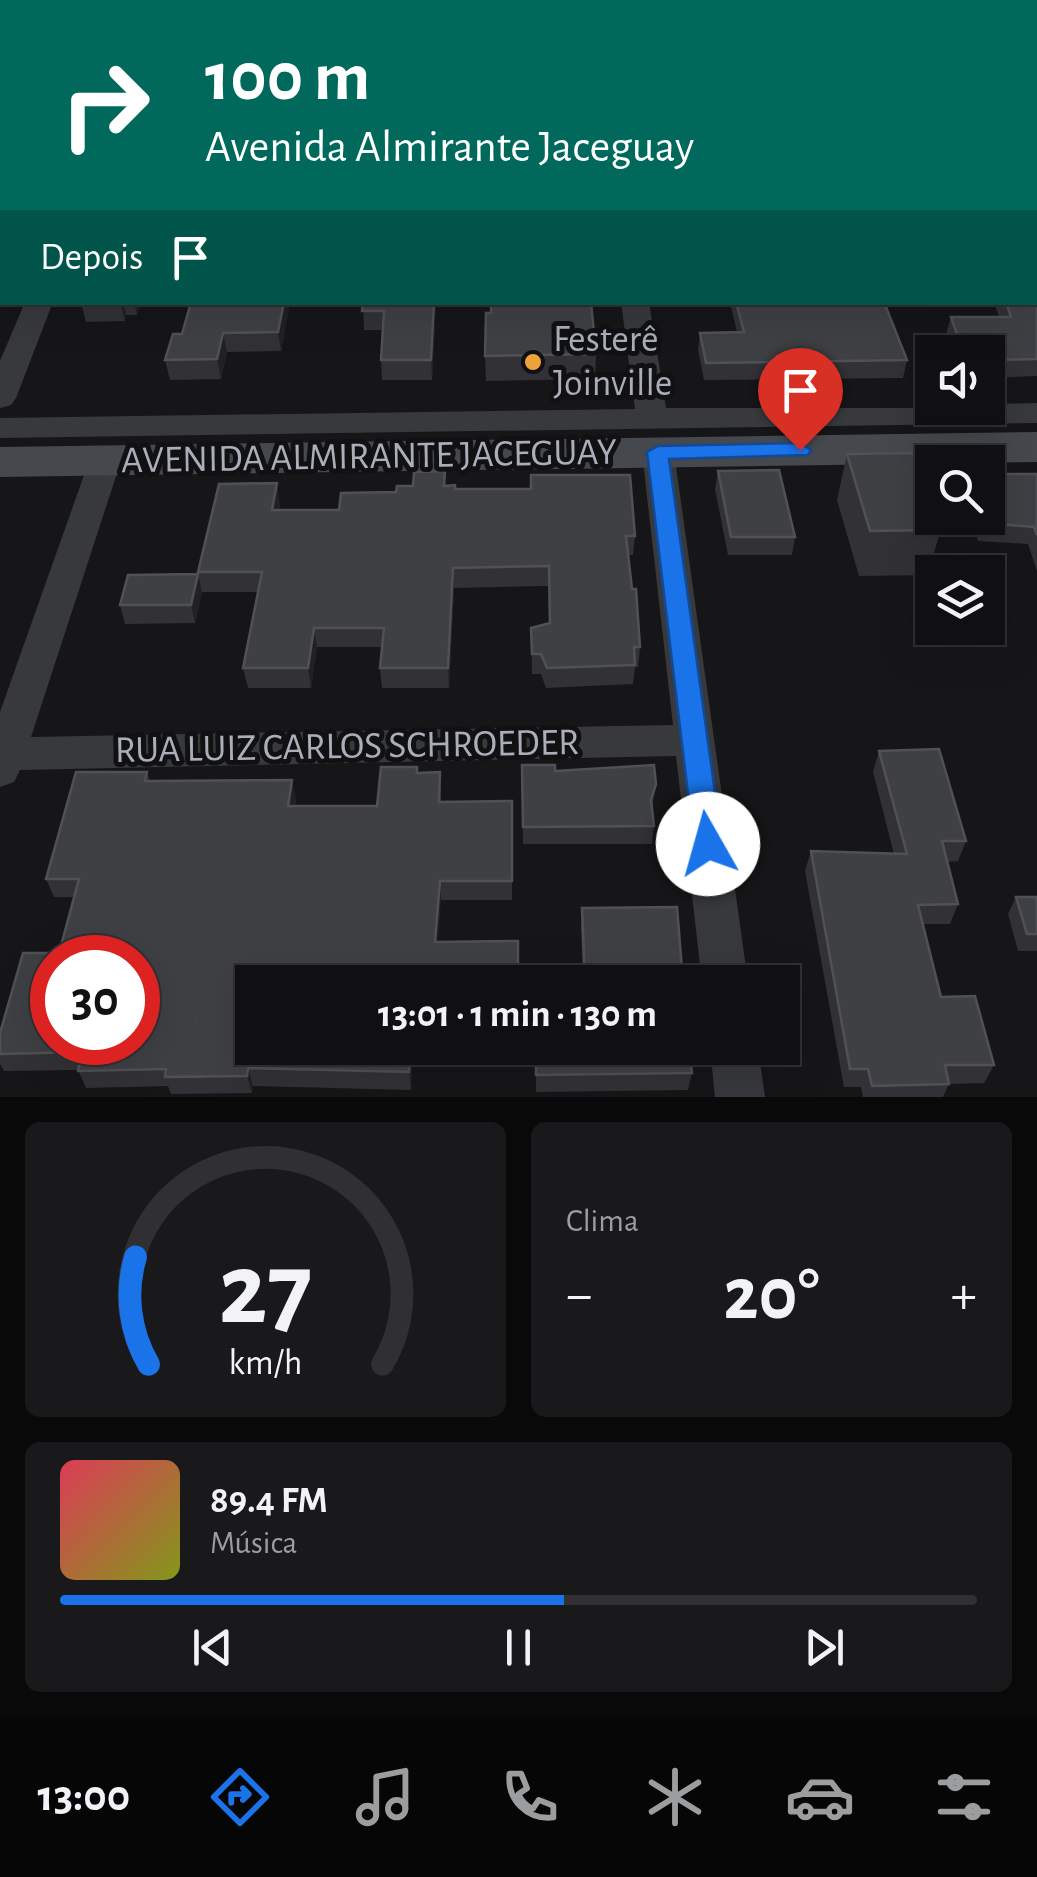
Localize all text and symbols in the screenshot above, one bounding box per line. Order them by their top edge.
icon: right [40,40,170,170]
text: 100 m [205,43,370,113]
text: Avenida Almirante Jaceguay [205,125,694,170]
icon: arrive [163,230,218,285]
text: Depois [40,239,143,277]
place label: Festerê Joinville [553,321,672,403]
map controls [915,335,1005,645]
button: sound [915,335,1005,425]
pin [758,348,843,451]
marker: Festerê Joinville [522,351,544,373]
icon: arrive [773,363,828,418]
street label: AVENIDA ALMIRANTE JACEGUAY [121,434,617,480]
button: search [915,445,1005,535]
button: layers [915,555,1005,645]
street label: RUA LUIZ CARLOS SCHROEDER [115,724,579,770]
position arrow [656,792,760,896]
speed limit sign: 30 [30,935,160,1065]
text: 13:01 · 1 min · 130 m [378,996,657,1034]
text: Clima [566,1205,639,1237]
text: 27 [219,1239,312,1343]
text: 20° [723,1258,820,1333]
text: − [566,1268,592,1323]
text: + [951,1268,977,1323]
text: km/h [229,1345,302,1381]
text: 89.4 FM [210,1482,328,1520]
text: Música [210,1527,297,1559]
icon: previous [185,1620,240,1675]
icon: pause [491,1620,546,1675]
icon: next [797,1620,852,1675]
icon: directions [205,1762,275,1832]
icon: music [350,1762,420,1832]
icon: phone [495,1762,565,1832]
icon: climate [640,1762,710,1832]
icon: car [785,1762,855,1832]
icon: filters [929,1762,999,1832]
text: 13:00 [37,1774,130,1819]

